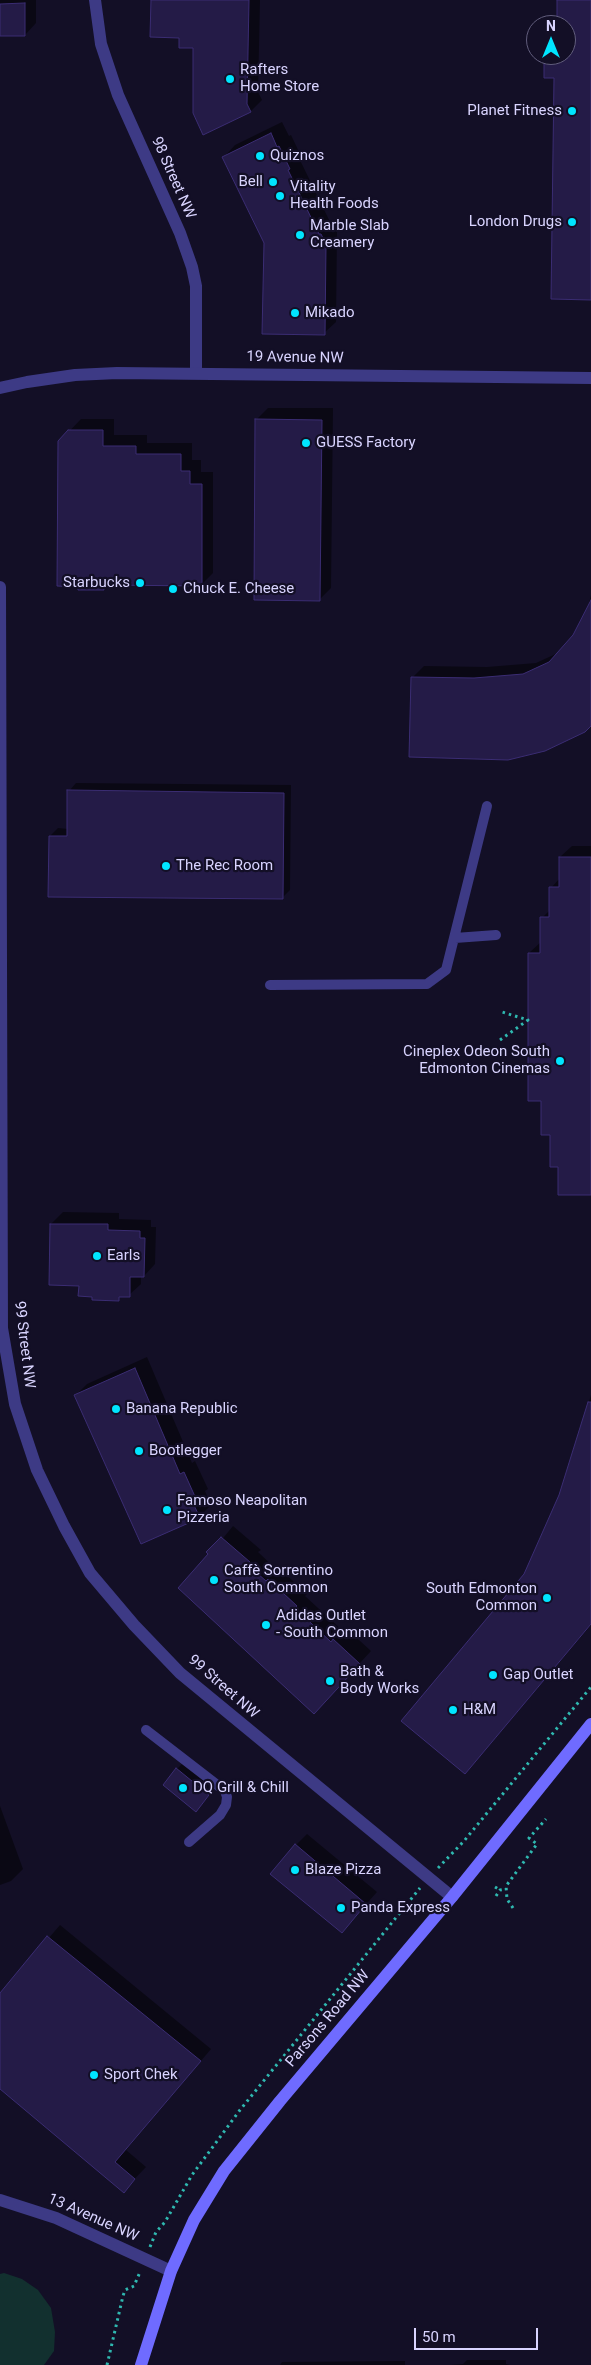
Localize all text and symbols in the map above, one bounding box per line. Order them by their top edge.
north arrow [526,15,576,65]
text: N [546,18,556,34]
place label: Rafters Home Store [240,61,319,96]
marker: Rafters Home Store [224,73,236,85]
place label: Planet Fitness [467,102,562,120]
marker: Planet Fitness [566,105,578,117]
street label: 98 Street NW [147,134,199,222]
place label: Quiznos [270,147,324,165]
marker: Quiznos [254,150,266,162]
place label: Bell [238,173,263,191]
marker: Bell [267,176,279,188]
place label: Vitality Health Foods [290,178,379,213]
marker: Vitality Health Foods [274,190,286,202]
place label: London Drugs [469,213,562,231]
marker: London Drugs [566,216,578,228]
place label: Marble Slab Creamery [310,217,389,252]
marker: Marble Slab Creamery [294,229,306,241]
place label: Mikado [305,304,355,322]
marker: Mikado [289,307,301,319]
street label: 19 Avenue NW [246,348,344,368]
place label: GUESS Factory [316,434,416,452]
marker: GUESS Factory [300,437,312,449]
place label: Starbucks [63,574,130,592]
marker: Starbucks [134,577,146,589]
place label: Chuck E. Cheese [183,580,294,598]
marker: Chuck E. Cheese [167,583,179,595]
place label: The Rec Room [176,857,273,875]
marker: The Rec Room [160,860,172,872]
place label: Cineplex Odeon South Edmonton Cinemas [403,1043,550,1078]
marker: Cineplex Odeon South Edmonton Cinemas [554,1055,566,1067]
place label: Earls [107,1247,140,1265]
marker: Earls [91,1250,103,1262]
street label: 99 Street NW [10,1300,38,1390]
place label: Banana Republic [126,1400,238,1418]
marker: Banana Republic [110,1403,122,1415]
place label: Bootlegger [149,1442,222,1460]
marker: Bootlegger [133,1445,145,1457]
place label: Famoso Neapolitan Pizzeria [177,1492,307,1527]
marker: Famoso Neapolitan Pizzeria [161,1504,173,1516]
place label: Caffè Sorrentino South Common [224,1562,333,1597]
marker: Caffè Sorrentino South Common [208,1574,220,1586]
place label: South Edmonton Common [426,1580,537,1615]
marker: South Edmonton Common [541,1592,553,1604]
place label: Adidas Outlet - South Common [276,1607,388,1642]
marker: Adidas Outlet - South Common [260,1619,272,1631]
street label: 99 Street NW [184,1651,262,1723]
place label: Bath & Body Works [340,1663,419,1698]
place label: Gap Outlet [503,1666,574,1684]
marker: Gap Outlet [487,1669,499,1681]
marker: Bath & Body Works [324,1675,336,1687]
place label: H&M [463,1701,496,1719]
marker: H&M [447,1704,459,1716]
place label: DQ Grill & Chill [193,1779,289,1797]
marker: DQ Grill & Chill [177,1782,189,1794]
place label: Blaze Pizza [305,1861,381,1879]
marker: Blaze Pizza [289,1864,301,1876]
place label: Panda Express [351,1899,450,1917]
marker: Panda Express [335,1902,347,1914]
street label: Parsons Road NW [282,1967,374,2071]
place label: Sport Chek [104,2066,178,2084]
marker: Sport Chek [88,2069,100,2081]
street label: 13 Avenue NW [45,2190,141,2246]
scale bar [416,2318,540,2350]
text: 50 m [422,2328,456,2346]

